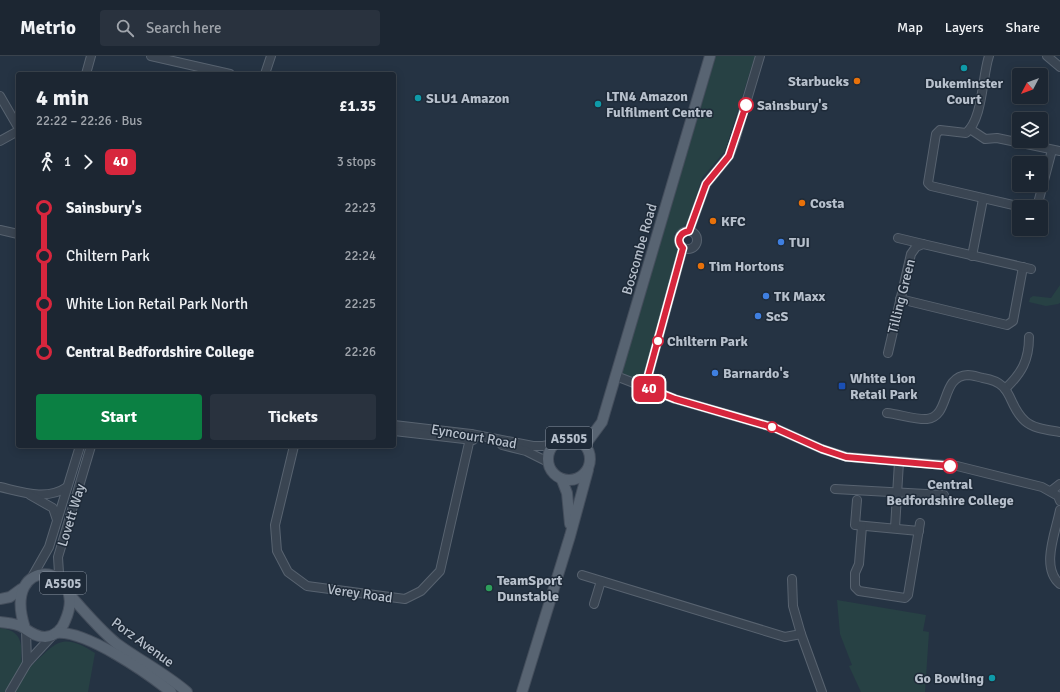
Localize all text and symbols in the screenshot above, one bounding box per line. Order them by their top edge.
search box [100,10,380,46]
text: Metrio [20,16,76,40]
icon: search [114,17,136,39]
text: Search here [146,19,222,37]
text: Map [897,19,923,36]
text: Layers [945,19,984,36]
text: Share [1006,19,1040,36]
marker: Dukeminster Court [959,63,969,73]
north arrow [1012,68,1048,104]
map controls [1012,68,1048,236]
place label: Starbucks [788,73,849,90]
place label: Dukeminster Court [925,75,1003,108]
marker: Starbucks [852,76,862,86]
text: 4 min [36,84,89,111]
place label: LTN4 Amazon Fulfilment Centre [606,88,713,121]
place label: SLU1 Amazon [426,90,510,107]
marker: SLU1 Amazon [413,93,423,103]
text: £1.35 [339,97,376,115]
marker: Sainsbury's [738,97,754,113]
place label: Sainsbury's [757,97,828,114]
marker: LTN4 Amazon Fulfilment Centre [593,99,603,109]
button: layers [1012,112,1048,148]
text: 22:22 – 22:26 · Bus [36,113,142,129]
icon: walk [36,151,58,173]
icon: forward [77,151,99,173]
text: 40 [113,153,128,170]
text: 1 [64,154,71,170]
text: 3 stops [337,154,376,170]
button: + [1012,156,1048,192]
place label: Costa [810,195,844,212]
marker: Costa [797,198,807,208]
text: Sainsbury's [66,199,142,217]
text: 22:23 [344,200,376,216]
button: − [1012,200,1048,236]
street label: Boscombe Road [618,201,661,297]
place label: KFC [721,213,746,230]
marker: KFC [708,216,718,226]
place label: TUI [789,234,810,251]
marker: TUI [776,237,786,247]
text: Chiltern Park [66,247,150,265]
text: 22:24 [344,248,376,264]
street label: Tilling Green [884,257,919,335]
place label: Tim Hortons [709,258,784,275]
marker: Tim Hortons [696,261,706,271]
place label: TK Maxx [774,288,825,305]
marker: TK Maxx [761,291,771,301]
text: White Lion Retail Park North [66,295,248,313]
text: 22:25 [344,296,376,312]
place label: ScS [766,308,788,325]
marker: ScS [753,311,763,321]
place label: Chiltern Park [667,333,749,350]
marker: Chiltern Park [652,335,664,347]
text: Central Bedfordshire College [66,343,254,361]
text: 22:26 [344,344,376,360]
place label: Barnardo's [723,365,789,382]
marker: Barnardo's [710,368,720,378]
place label: White Lion Retail Park [850,370,918,403]
line badge: 40 [631,376,667,402]
text: 40 [641,380,657,397]
marker: White Lion Retail Park [837,381,847,391]
button: Start [36,394,202,440]
button: Tickets [210,394,376,440]
street label: Eyncourt Road [430,421,518,452]
unlabelled marker [766,421,778,433]
road number: A5505 [546,427,592,449]
marker: Central Bedfordshire College [942,458,958,474]
place label: Central Bedfordshire College [886,476,1014,509]
street label: Lovett Way [54,481,89,549]
road number: A5505 [40,572,86,594]
place label: TeamSport Dunstable [497,572,563,605]
street label: Verey Road [326,581,394,606]
marker: TeamSport Dunstable [484,583,494,593]
street label: Porz Avenue [108,614,177,671]
place label: Go Bowling [914,670,984,687]
marker: Go Bowling [987,673,997,683]

